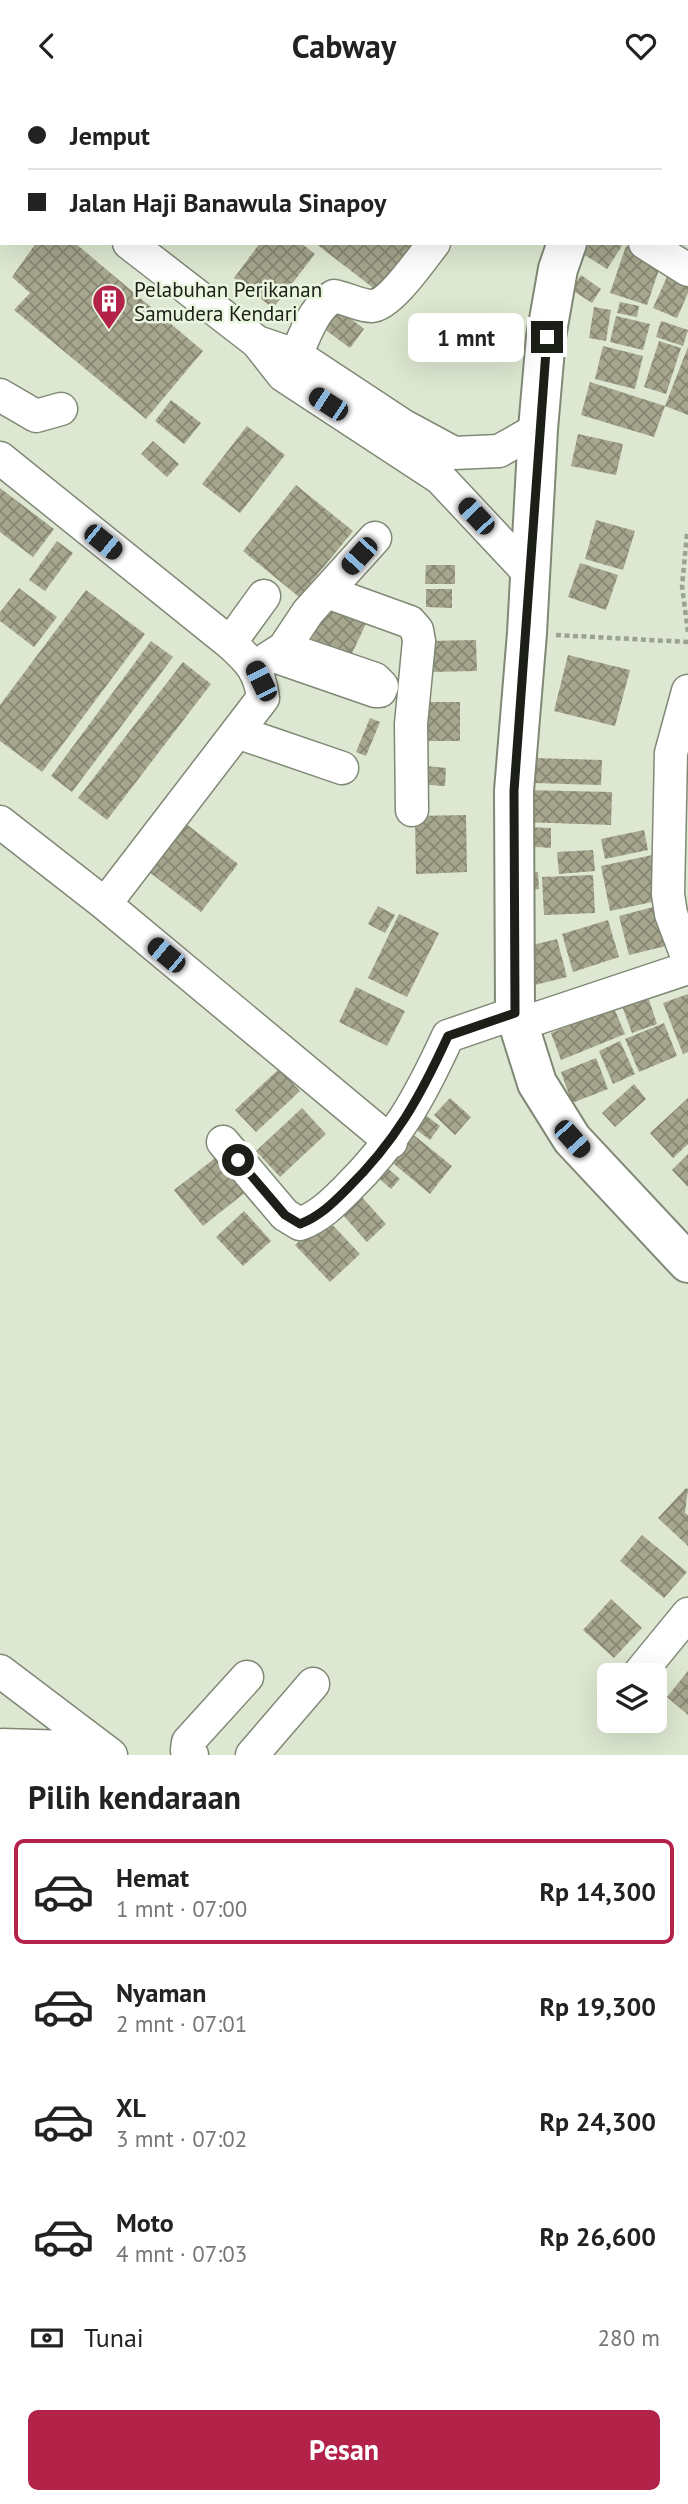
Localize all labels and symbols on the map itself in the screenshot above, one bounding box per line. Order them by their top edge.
place label: Pelabuhan Perikanan Samudera Kendari [134,276,322,327]
building icon: Pelabuhan Perikanan Samudera Kendari [90,282,128,331]
callout: 1 mnt [407,313,522,361]
route end [531,321,563,353]
car [305,384,352,424]
car [454,493,499,539]
car [81,521,126,563]
car [338,533,381,579]
car [243,658,280,704]
car [144,933,189,977]
car [551,1116,594,1162]
route start [222,1144,254,1176]

